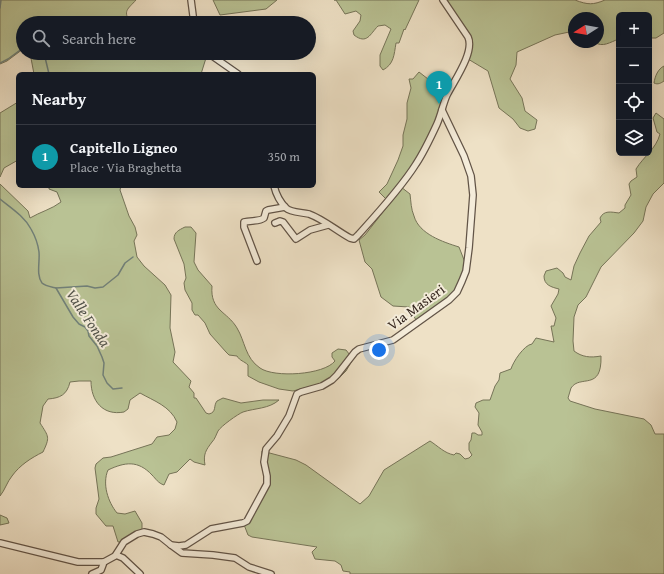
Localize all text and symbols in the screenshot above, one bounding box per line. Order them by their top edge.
north arrow [568,12,604,48]
map controls [616,12,652,156]
button: + [616,12,652,48]
search box [16,16,316,60]
icon: search [30,27,52,49]
text: Search here [62,28,136,49]
button: − [616,48,652,84]
pin: 1 [426,71,452,104]
button: locate [616,84,652,120]
text: Nearby [32,86,86,111]
button: layers [616,120,652,156]
text: Capitello Ligneo [70,137,178,158]
text: 1 [42,147,48,166]
text: 350 m [268,147,300,166]
text: Place · Via Braghetta [70,158,182,177]
street label: Via Masieri [383,279,449,335]
water label: Valle Fonda [61,285,116,351]
your location [369,340,389,360]

